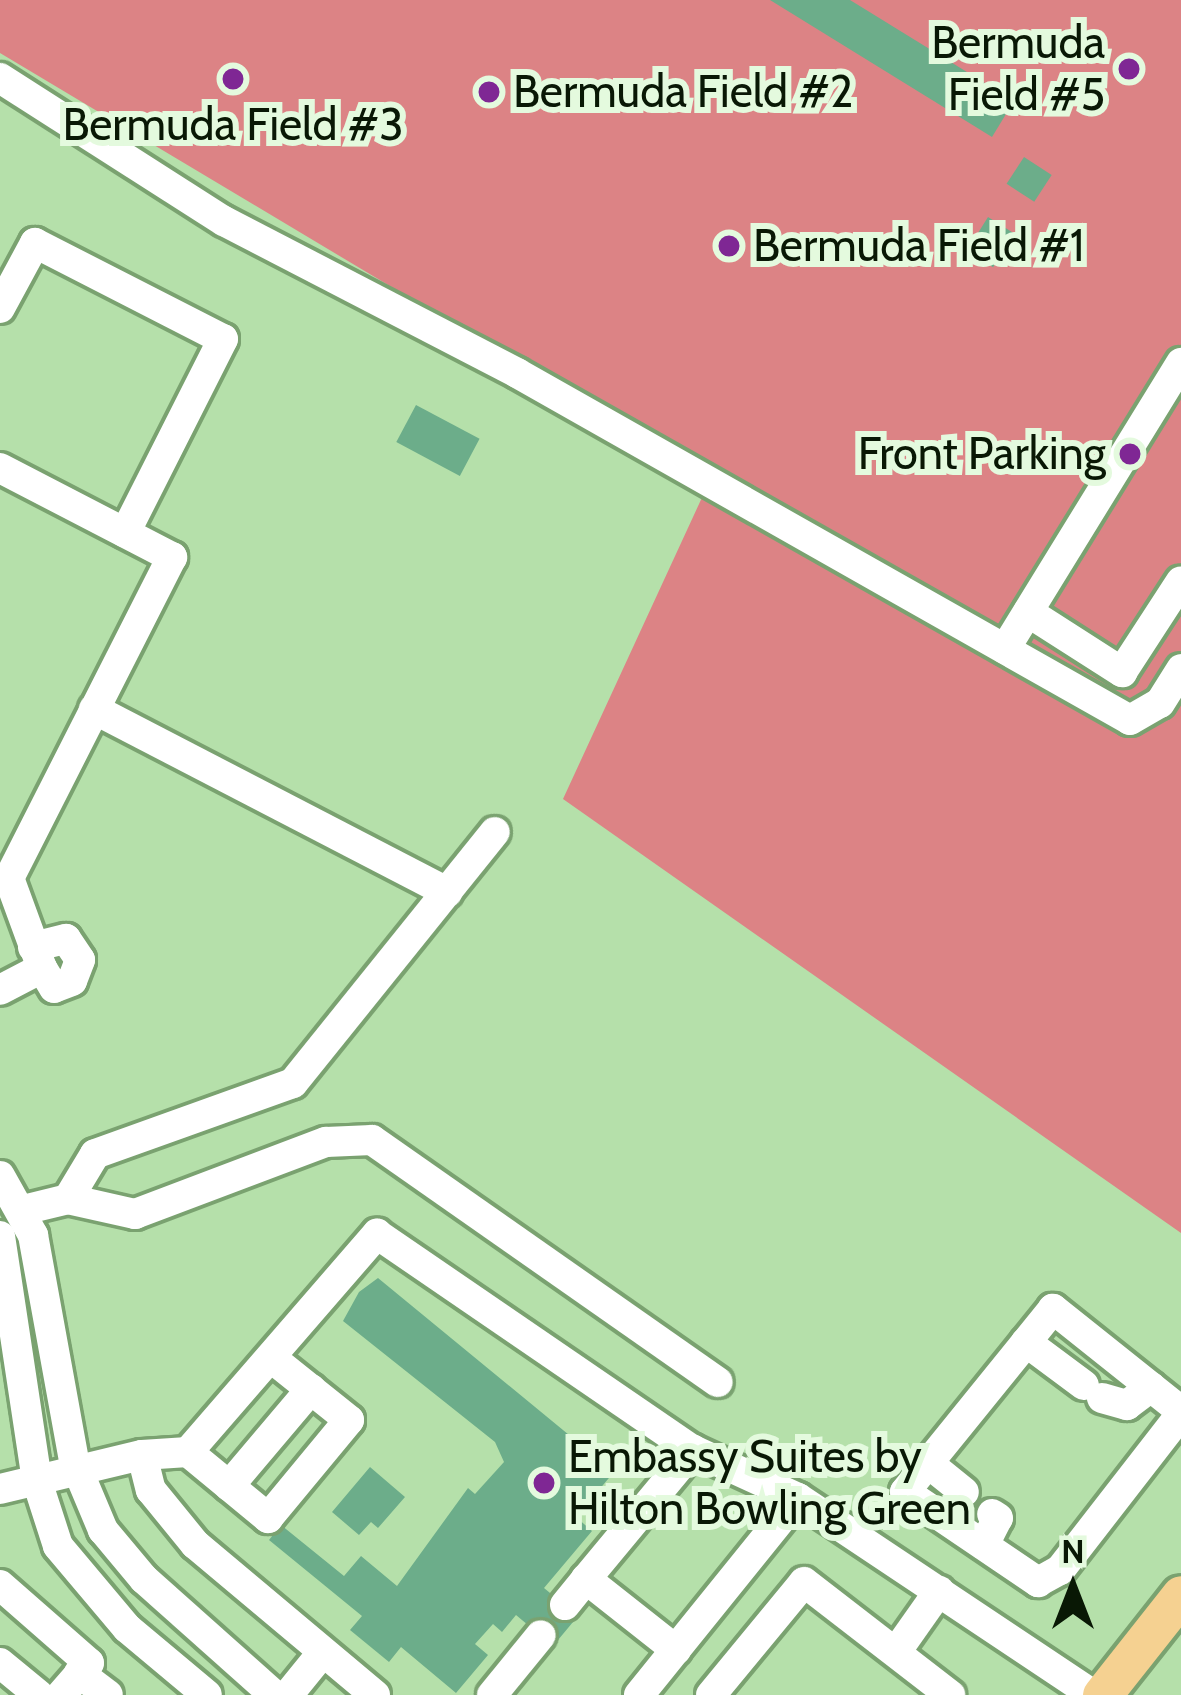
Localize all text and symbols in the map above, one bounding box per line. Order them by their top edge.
place label: Bermuda Field #5 [931,16,1105,122]
marker: Bermuda Field #5 [1116,56,1142,82]
place label: Bermuda Field #2 [513,65,853,119]
marker: Bermuda Field #3 [220,66,246,92]
marker: Bermuda Field #2 [476,79,502,105]
place label: Bermuda Field #3 [62,98,404,152]
place label: Bermuda Field #1 [753,219,1085,273]
marker: Bermuda Field #1 [716,233,742,259]
place label: Front Parking [858,427,1106,481]
marker: Front Parking [1117,441,1143,467]
place label: Embassy Suites by Hilton Bowling Green [568,1430,971,1536]
marker: Embassy Suites by Hilton Bowling Green [531,1470,557,1496]
north arrow [1013,1527,1133,1647]
text: N [1061,1531,1085,1571]

